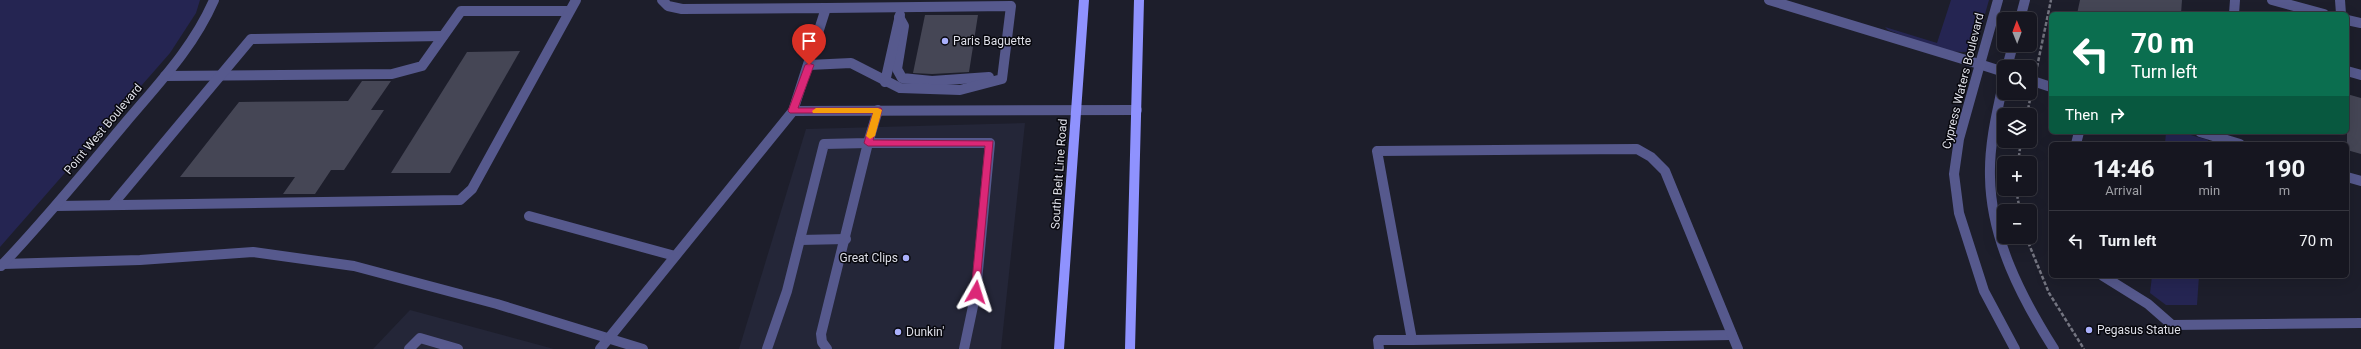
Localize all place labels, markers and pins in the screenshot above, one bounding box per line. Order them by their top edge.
pin [792,24,826,65]
place label: Paris Baguette [953,34,1031,48]
marker: Paris Baguette [940,36,950,46]
place label: Great Clips [840,251,898,265]
marker: Great Clips [901,253,911,263]
place label: Pegasus Statue [2097,323,2181,337]
place label: Dunkin' [906,325,944,339]
marker: Pegasus Statue [2084,325,2094,335]
marker: Dunkin' [893,327,903,337]

